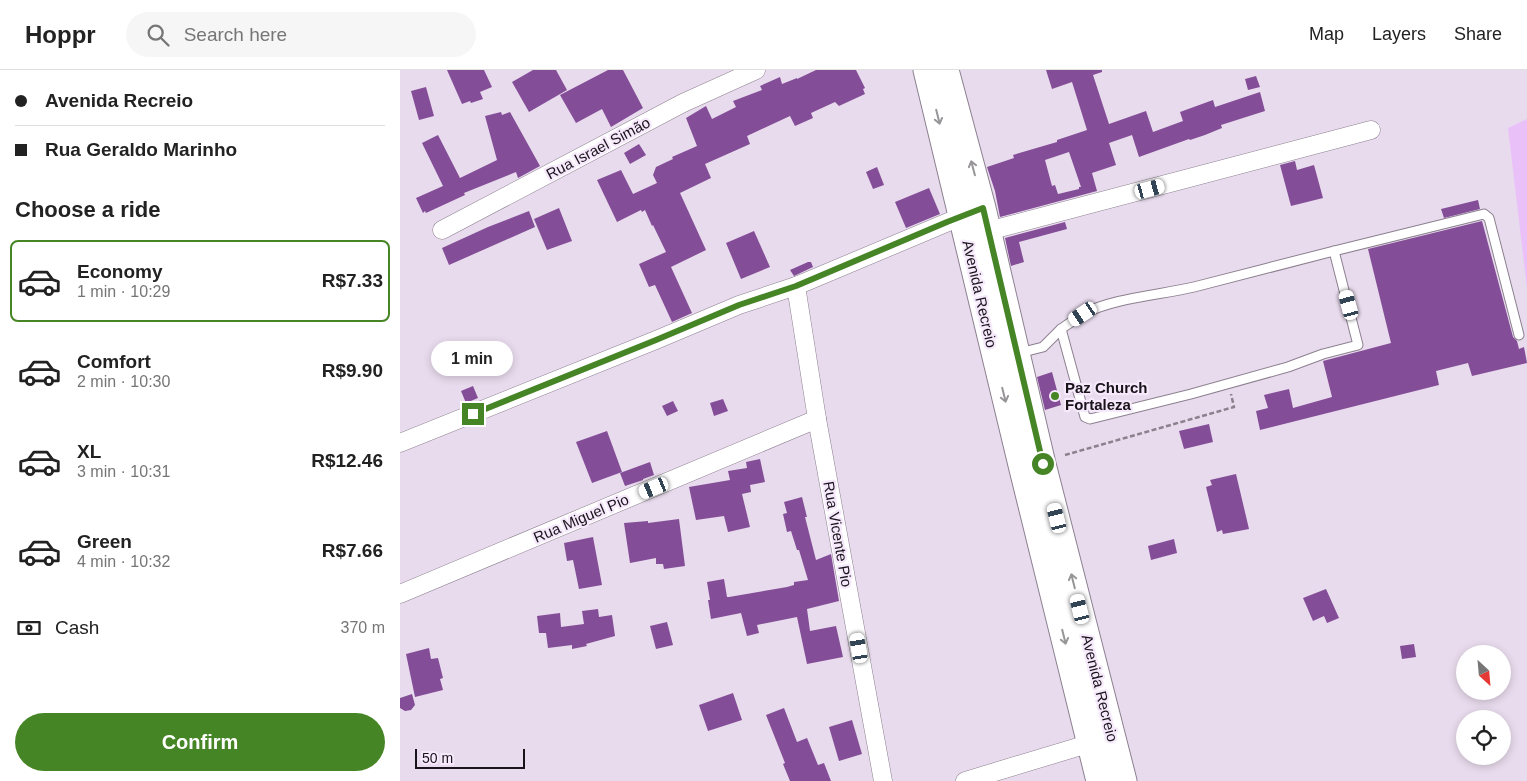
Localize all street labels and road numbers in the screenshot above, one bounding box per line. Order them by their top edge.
street label: Rua Israel Simão [543,113,653,183]
street label: Avenida Recreio [959,239,1001,349]
street label: Rua Vicente Pio [820,480,856,588]
street label: Rua Miguel Pio [531,490,631,546]
street label: Avenida Recreio [1078,633,1122,743]

